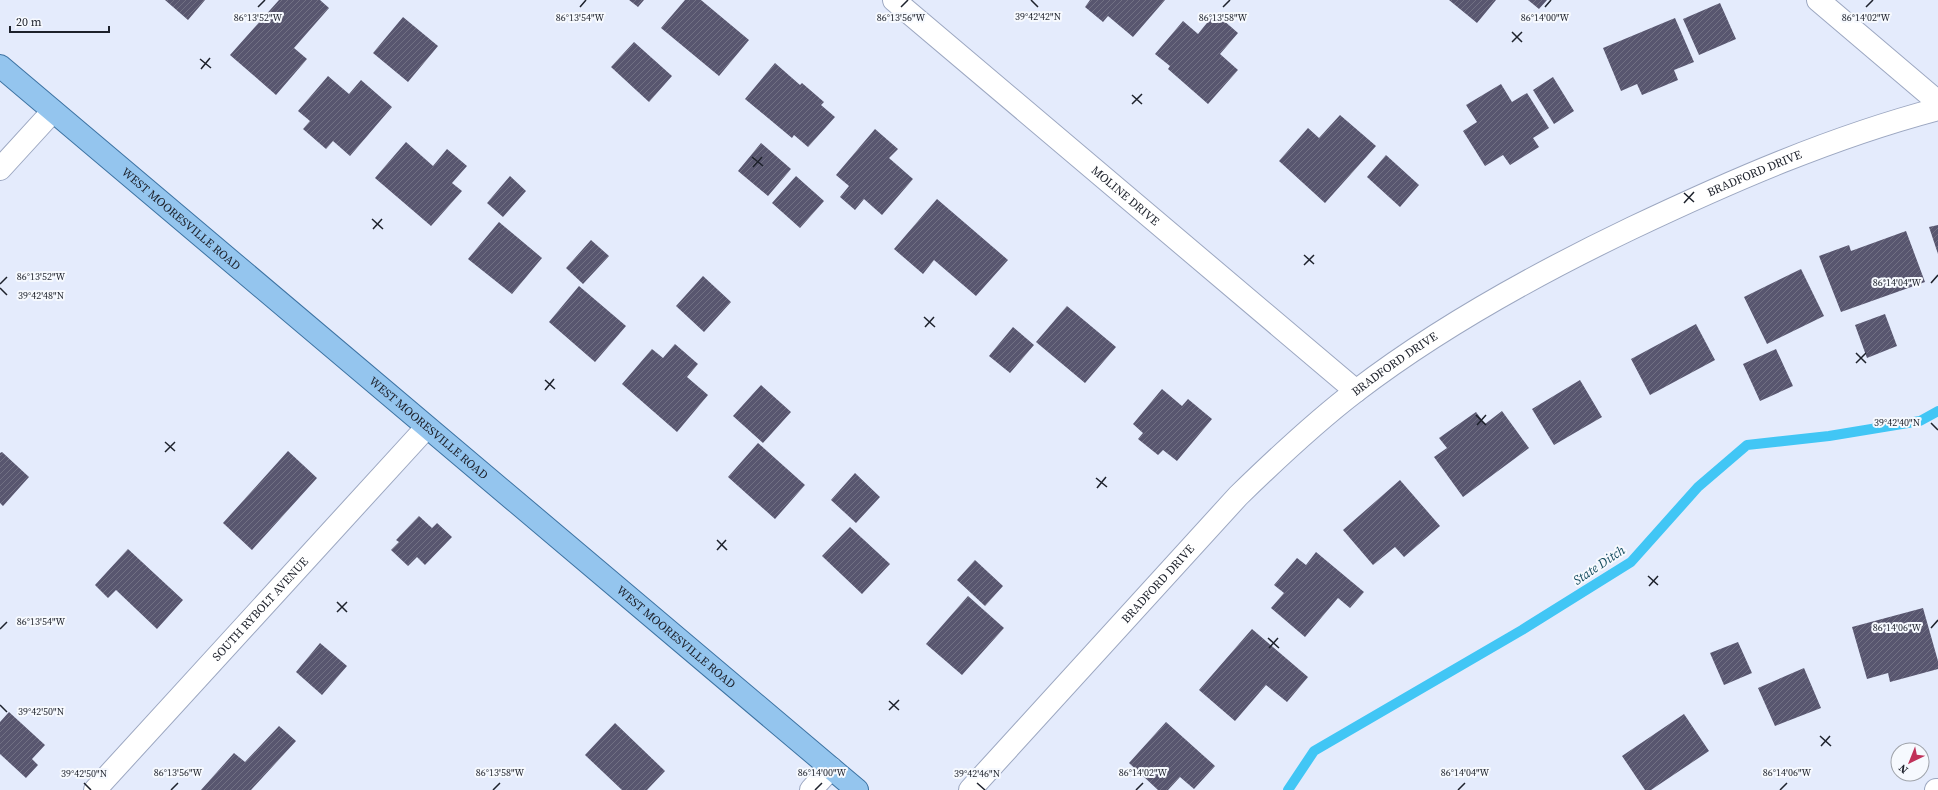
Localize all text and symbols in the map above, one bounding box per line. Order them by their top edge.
scale bar [10,8,109,34]
text: 39°42'42"N [1015,10,1061,23]
text: 86°13'52"W [234,11,283,24]
text: 86°13'54"W [556,11,605,24]
text: 86°13'56"W [877,11,926,24]
text: 86°13'58"W [1199,11,1248,24]
text: 86°14'00"W [1521,11,1570,24]
text: 86°14'02"W [1842,11,1891,24]
text: 20 m [16,14,42,30]
street label: BRADFORD DRIVE [1705,147,1804,200]
street label: MOLINE DRIVE [1088,162,1163,229]
street label: WEST MOORESVILLE ROAD [118,164,244,274]
text: 86°13'52"W [17,270,66,283]
text: 86°14'04"W [1873,276,1922,289]
text: 39°42'48"N [18,289,64,302]
street label: BRADFORD DRIVE [1348,328,1440,399]
street label: WEST MOORESVILLE ROAD [366,373,492,483]
text: 39°42'40"N [1874,416,1920,429]
street label: BRADFORD DRIVE [1118,541,1198,627]
water label: State Ditch [1570,541,1628,589]
street label: SOUTH RYBOLT AVENUE [209,554,312,665]
street label: WEST MOORESVILLE ROAD [613,582,739,692]
text: 86°13'54"W [17,615,66,628]
text: 86°14'06"W [1873,621,1922,634]
text: 39°42'50"N [18,705,64,718]
north arrow [1890,742,1930,782]
text: N [1895,761,1912,777]
text: 86°13'56"W [154,766,203,779]
text: 86°13'58"W [476,766,525,779]
text: 86°14'00"W [798,766,847,779]
text: 86°14'02"W [1119,766,1168,779]
text: 86°14'04"W [1441,766,1490,779]
text: 86°14'06"W [1763,766,1812,779]
text: 39°42'50"N [61,767,107,780]
text: 39°42'46"N [954,767,1000,780]

